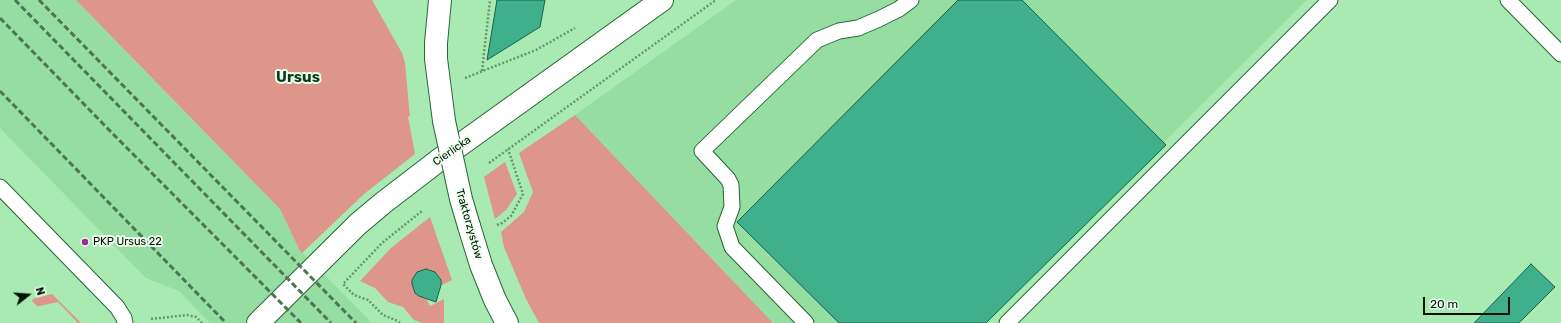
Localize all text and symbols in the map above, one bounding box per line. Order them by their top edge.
district label: Ursus [276,69,320,87]
street label: Cierlicka [430,133,474,169]
street label: Traktorzystów [453,187,485,261]
place label: PKP Ursus 22 [93,235,162,249]
marker: PKP Ursus 22 [80,237,90,247]
north arrow [8,275,48,315]
text: N [33,286,47,297]
scale bar [1425,289,1512,315]
text: 20 m [1430,297,1458,311]

